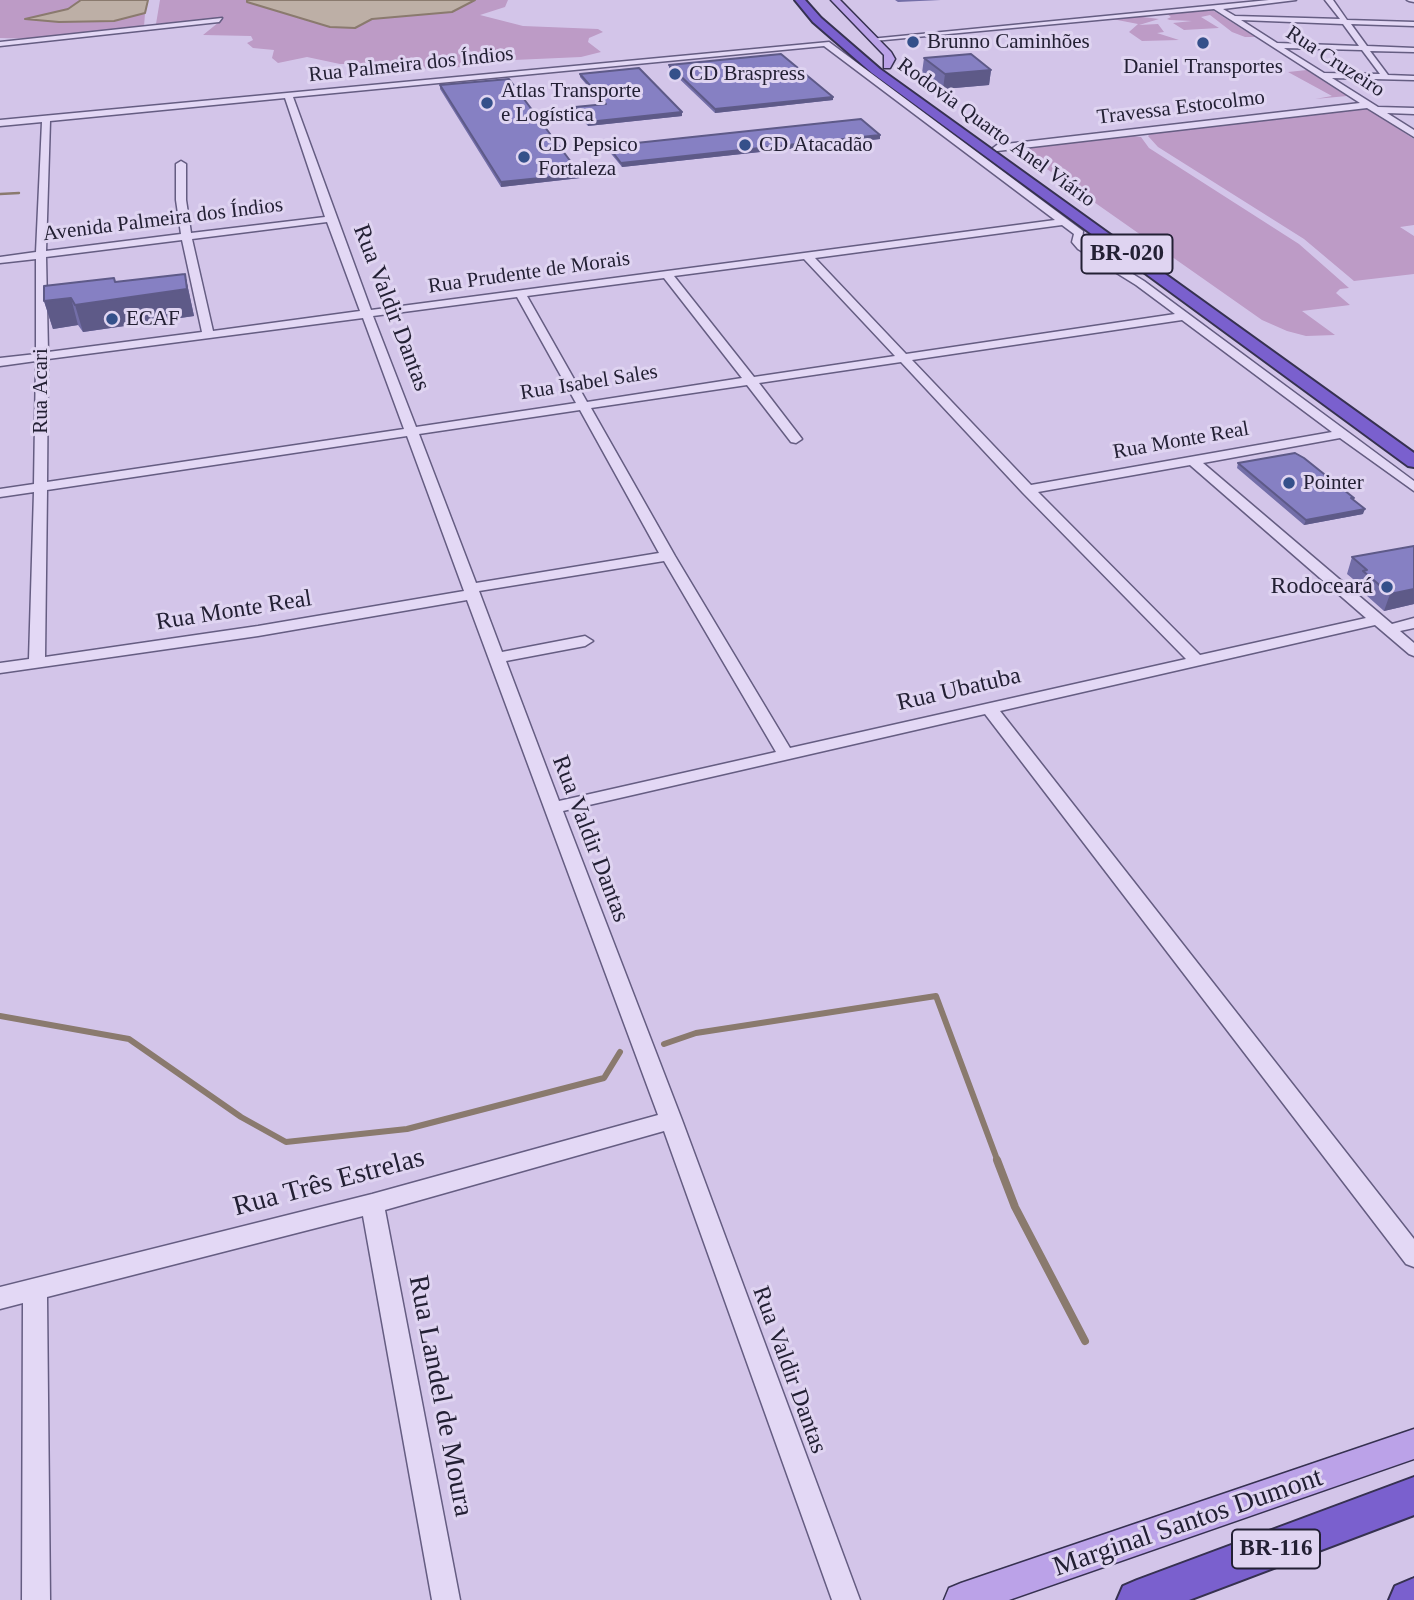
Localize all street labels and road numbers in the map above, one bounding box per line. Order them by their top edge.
street label: Rua Cruzeiro [1281,21,1389,103]
street label: Rua Palmeira dos Índios [307,42,515,88]
street label: Rodovia Quarto Anel Viário [892,53,1100,213]
street label: Travessa Estocolmo [1096,85,1266,131]
street label: Avenida Palmeira dos Índios [42,193,284,247]
street label: Rua Valdir Dantas [346,221,436,395]
road number: BR-020 [1082,234,1172,274]
street label: Rua Prudente de Morais [426,246,632,300]
street label: Rua Acari [28,348,54,434]
street label: Rua Isabel Sales [518,360,660,406]
street label: Rua Monte Real [1111,417,1251,465]
street label: Rua Monte Real [154,584,314,638]
street label: Rua Ubatuba [894,662,1024,718]
street label: Rua Valdir Dantas [545,752,635,926]
street label: Rua Três Estrelas [230,1141,428,1225]
street label: Rua Landel de Moura [400,1273,480,1519]
street label: Rua Valdir Dantas [745,1282,833,1458]
street label: Marginal Santos Dumont [1049,1461,1327,1585]
road number: BR-116 [1232,1530,1320,1568]

